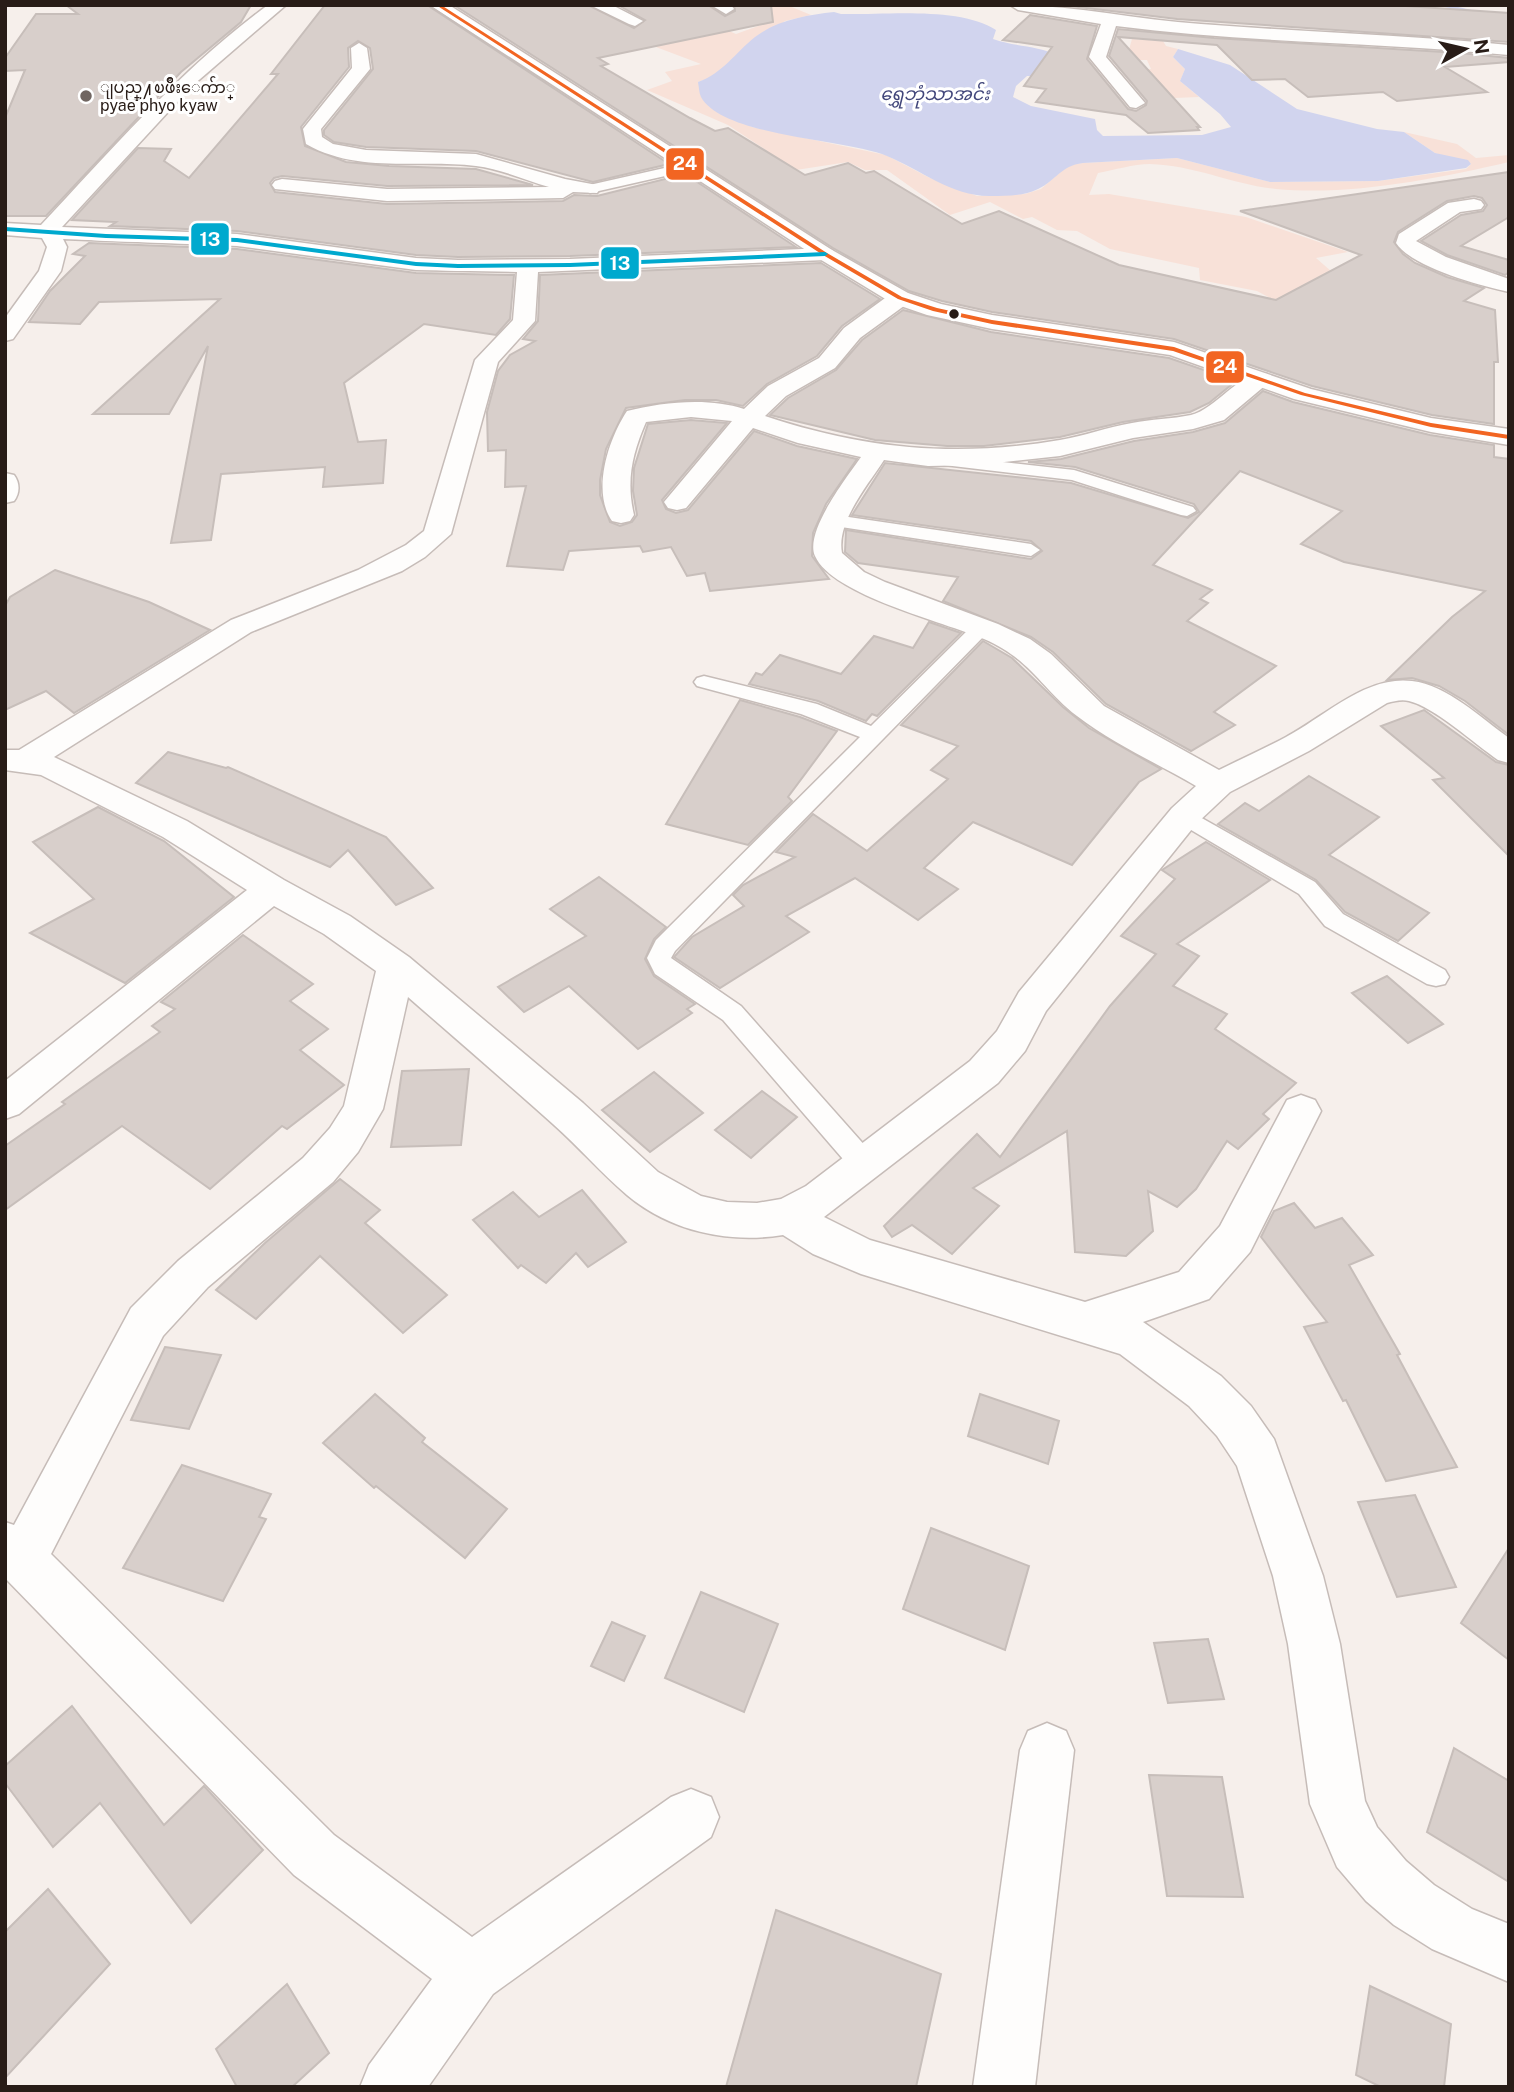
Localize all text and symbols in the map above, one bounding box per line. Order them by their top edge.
north arrow [1430,14,1500,84]
text: N [1470,38,1494,56]
place label: ျပည္႔ၿဖိဳးေက်ာ္ pyae phyo kyaw [100,76,235,115]
water label: ရွှေဘုံသာအင်း [880,81,991,109]
marker: ျပည္႔ၿဖိဳးေက်ာ္ pyae phyo kyaw [78,88,94,104]
line badge: 24 [665,147,705,181]
text: 24 [673,152,697,174]
line badge: 13 [190,222,230,256]
text: 13 [200,228,220,250]
line badge: 13 [600,246,640,280]
text: 13 [610,252,630,274]
unlabelled marker [947,307,961,321]
line badge: 24 [1205,350,1245,384]
text: 24 [1213,355,1237,377]

